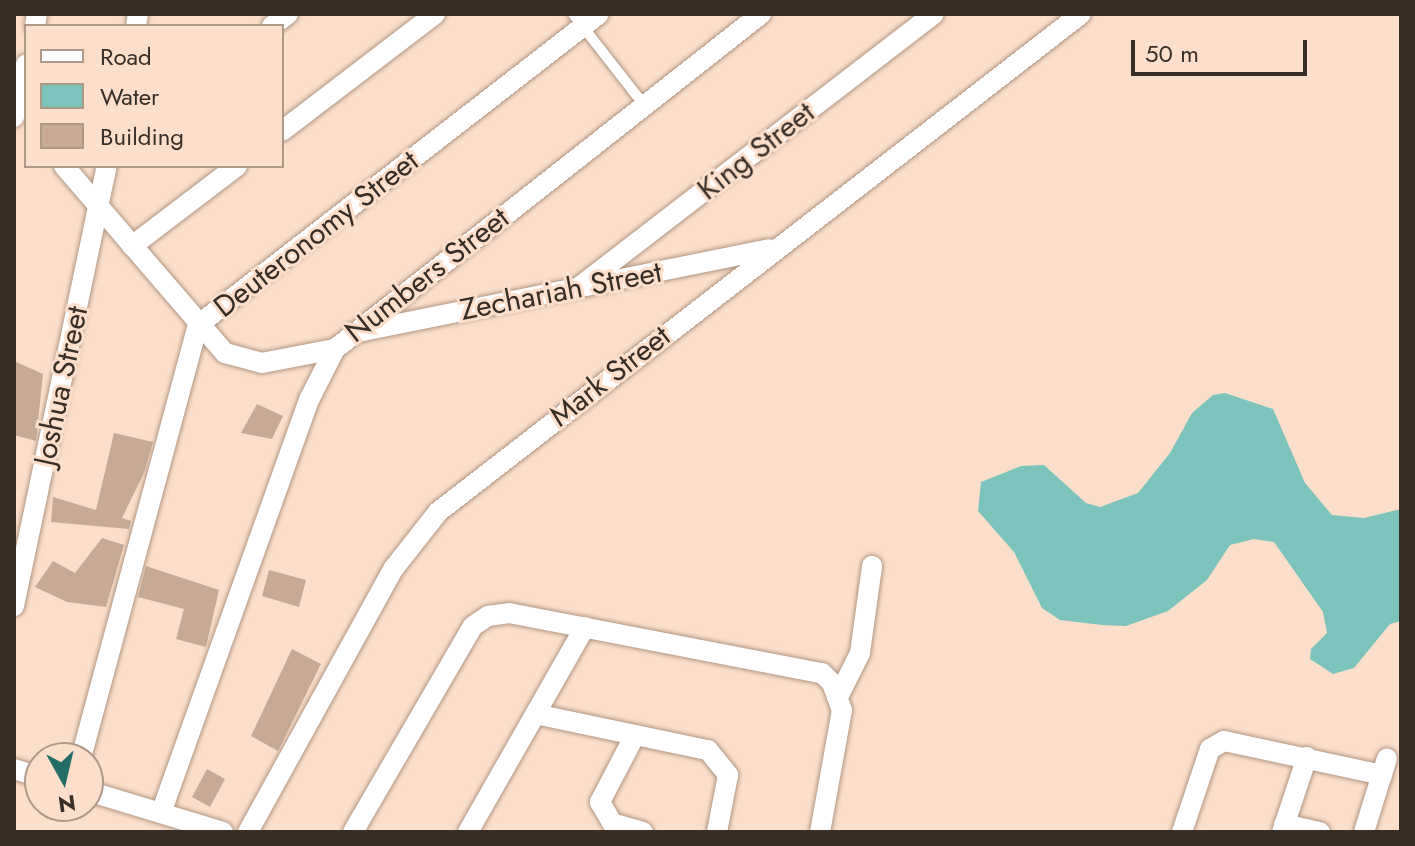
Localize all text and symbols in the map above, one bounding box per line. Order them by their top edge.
legend [24,24,284,168]
scale bar [1135,24,1311,74]
text: 50 m [1145,36,1199,71]
text: Road [100,39,152,74]
text: Water [100,79,159,114]
street label: King Street [690,94,822,208]
text: Building [100,119,184,154]
street label: Deuteronomy Street [207,143,425,325]
street label: Numbers Street [338,200,516,350]
street label: Zechariah Street [457,254,665,328]
street label: Joshua Street [27,303,95,469]
street label: Mark Street [543,318,677,434]
north arrow [24,742,104,822]
text: N [56,787,78,821]

